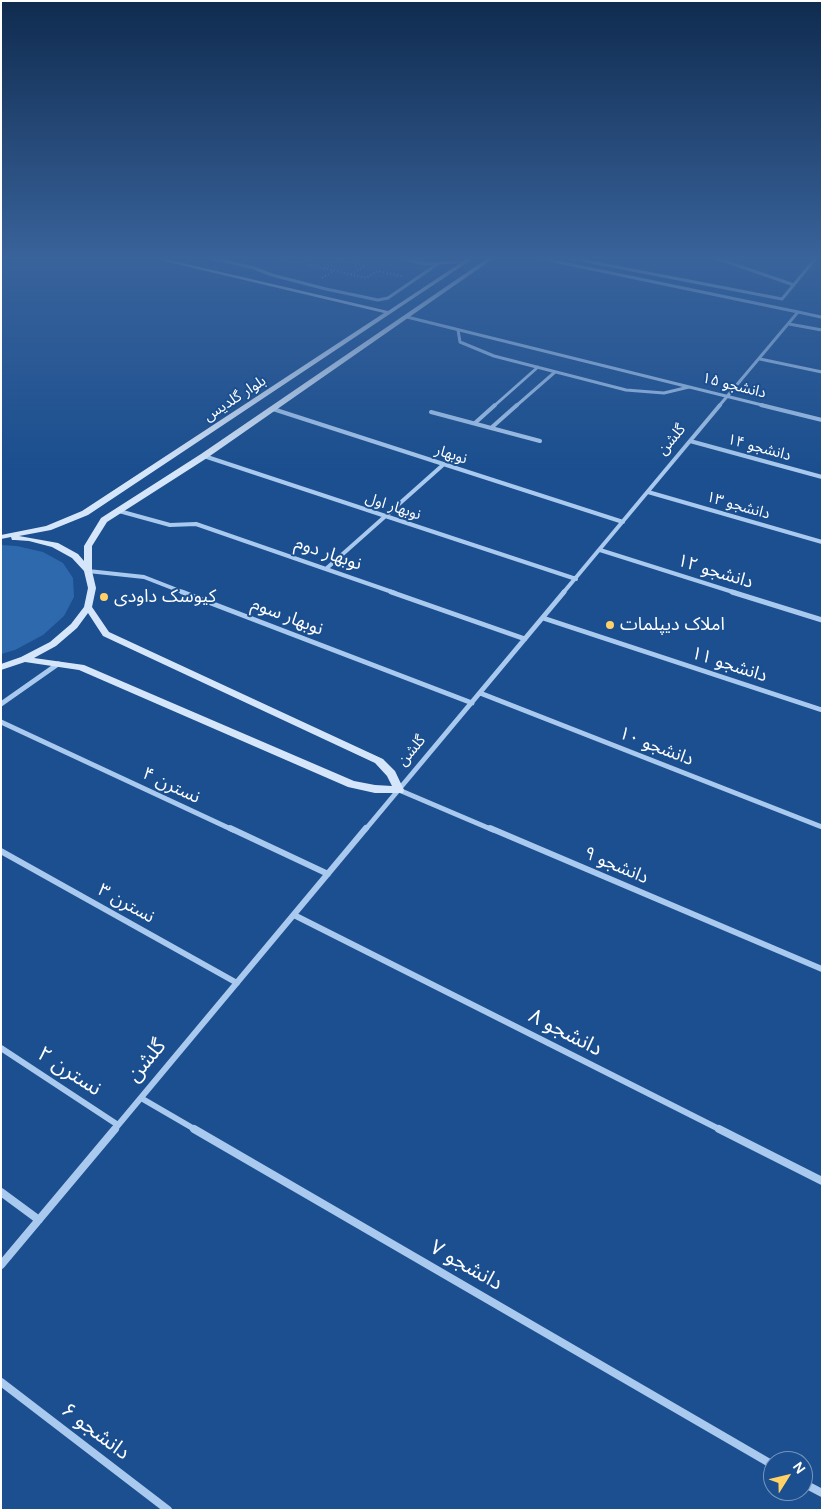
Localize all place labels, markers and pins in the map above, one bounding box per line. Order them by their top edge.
place label: کیوسک داودی [114,586,216,608]
marker: کیوسک داودی [98,591,110,603]
place label: املاک دیپلمات [620,614,725,636]
marker: املاک دیپلمات [604,619,616,631]

